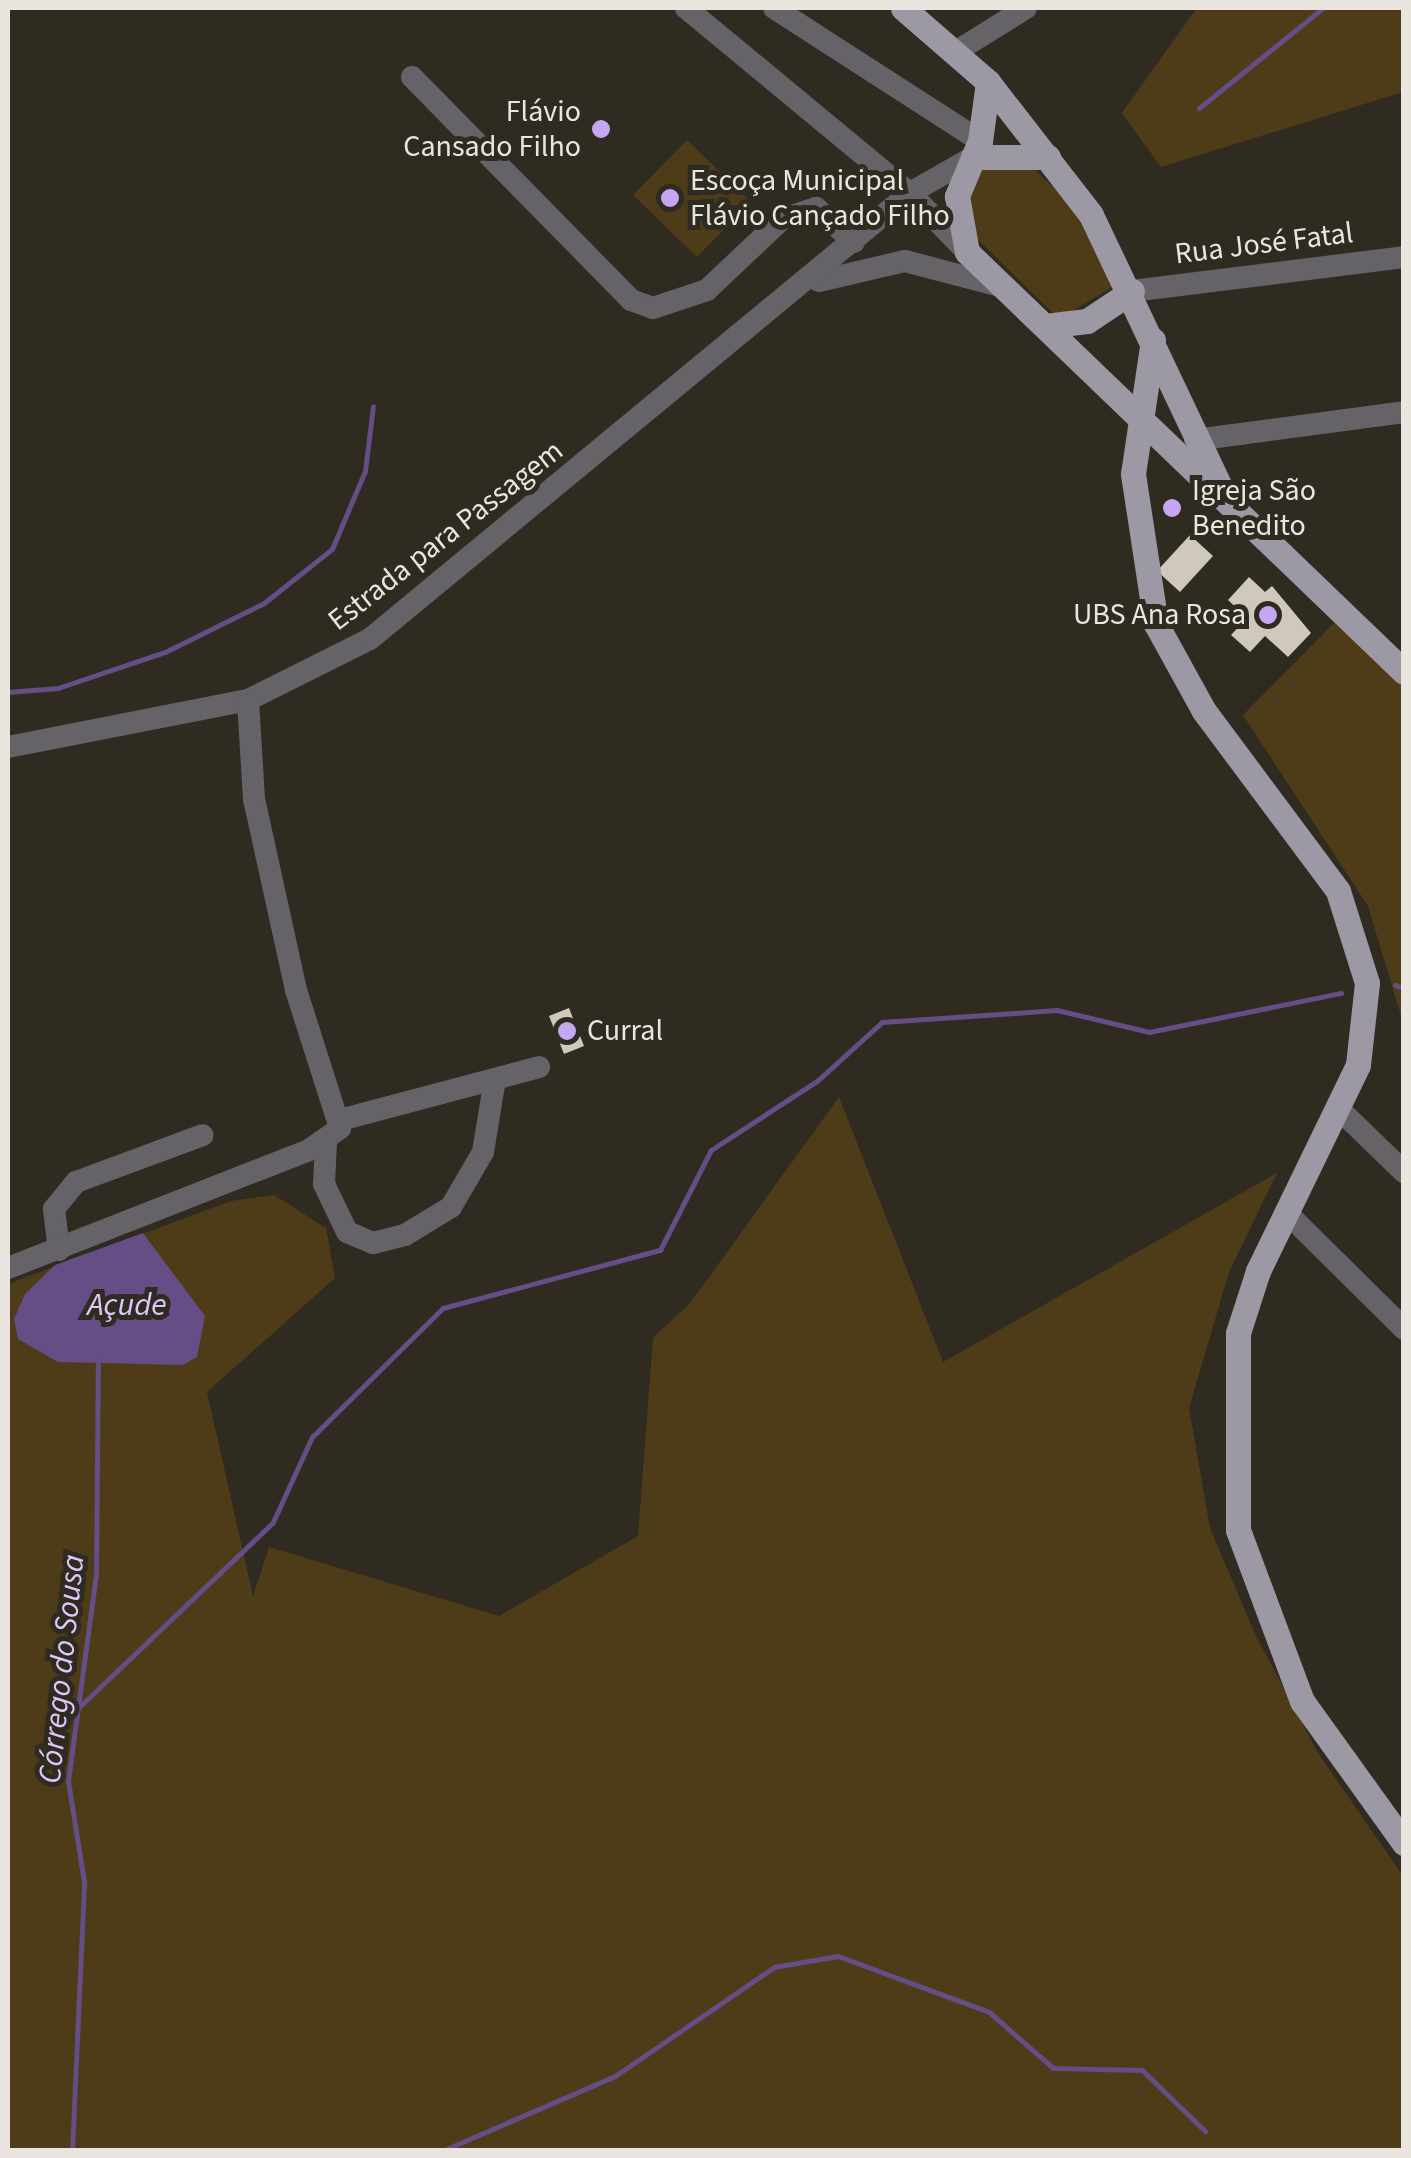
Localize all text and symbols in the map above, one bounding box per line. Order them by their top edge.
place label: Flávio Cansado Filho [403,94,581,164]
marker: Flávio Cansado Filho [590,118,612,140]
place label: Escoça Municipal Flávio Cançado Filho [690,163,950,234]
marker: Escoça Municipal Flávio Cançado Filho [659,187,681,209]
street label: Rua José Fatal [1173,215,1355,273]
street label: Estrada para Passagem [321,433,571,639]
place label: Igreja São Benedito [1192,473,1316,544]
marker: Igreja São Benedito [1161,497,1183,519]
place label: UBS Ana Rosa [1073,597,1246,633]
marker: UBS Ana Rosa [1255,602,1281,628]
place label: Curral [587,1013,663,1049]
marker: Curral [556,1020,578,1042]
water label: Açude [87,1286,167,1324]
water label: Córrego do Sousa [31,1553,93,1785]

